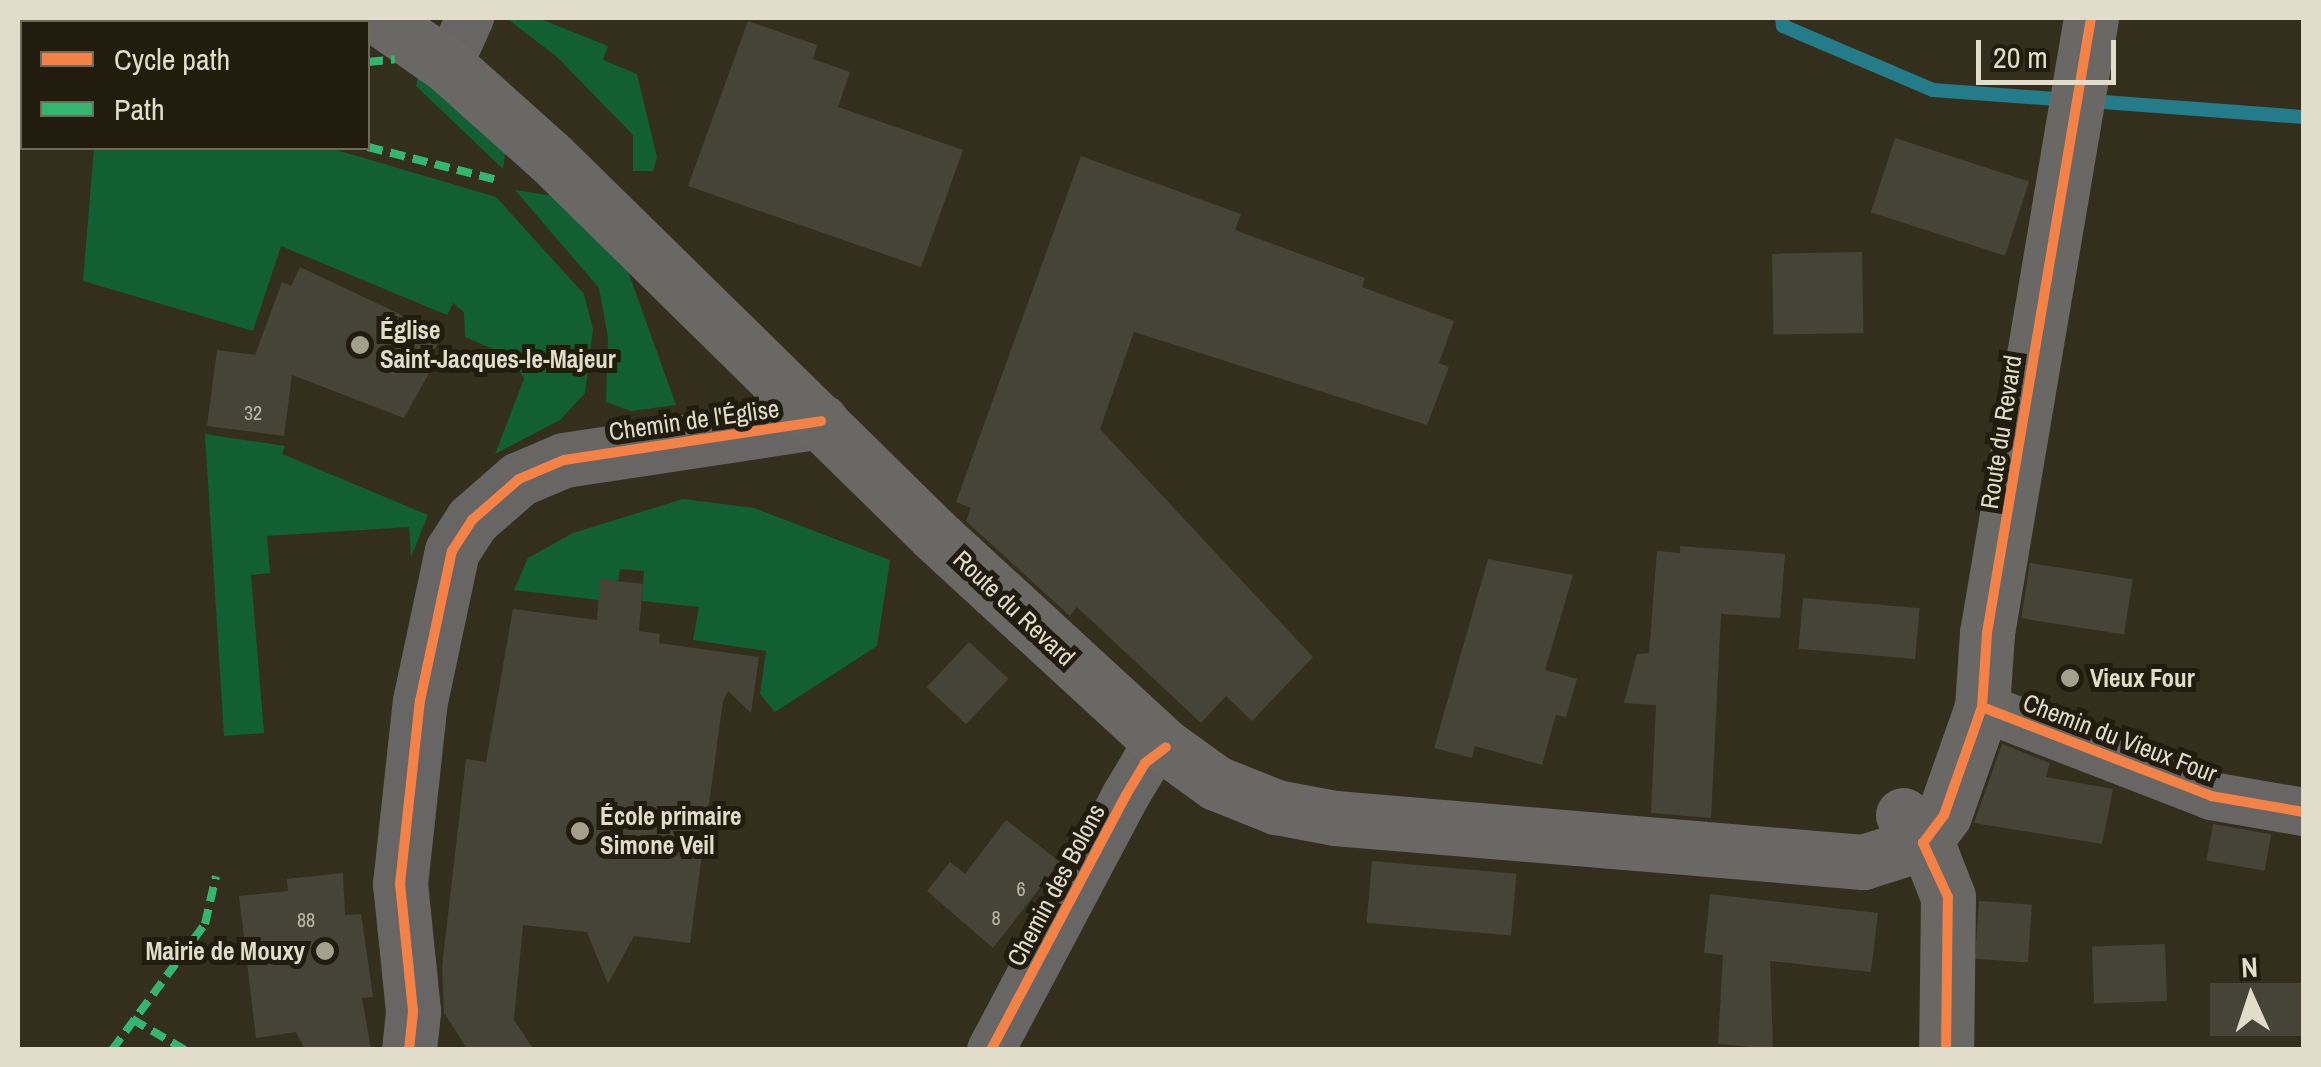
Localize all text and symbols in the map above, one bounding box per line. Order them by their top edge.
legend [20,20,370,150]
scale bar [1981,20,2121,82]
text: 20 m [1993,37,2048,77]
text: Cycle path [114,39,230,79]
text: Path [114,89,165,129]
place label: Église Saint-Jacques-le-Majeur [380,316,616,375]
marker: Église Saint-Jacques-le-Majeur [349,334,371,356]
street label: Route du Revard [1974,353,2028,511]
street label: Chemin de l'Église [607,393,781,447]
house number: 32 [244,400,262,424]
street label: Route du Revard [947,544,1081,672]
place label: Vieux Four [2090,663,2195,693]
marker: Vieux Four [2059,667,2081,689]
street label: Chemin du Vieux Four [2019,687,2221,789]
street label: Chemin des Bolons [1001,799,1111,971]
place label: École primaire Simone Veil [600,802,741,861]
marker: École primaire Simone Veil [569,820,591,842]
house number: 6 [1016,876,1026,900]
house number: 8 [991,905,1001,929]
house number: 88 [297,907,315,931]
place label: Mairie de Mouxy [146,936,305,966]
marker: Mairie de Mouxy [314,940,336,962]
north arrow [2201,947,2301,1047]
text: N [2240,948,2259,986]

